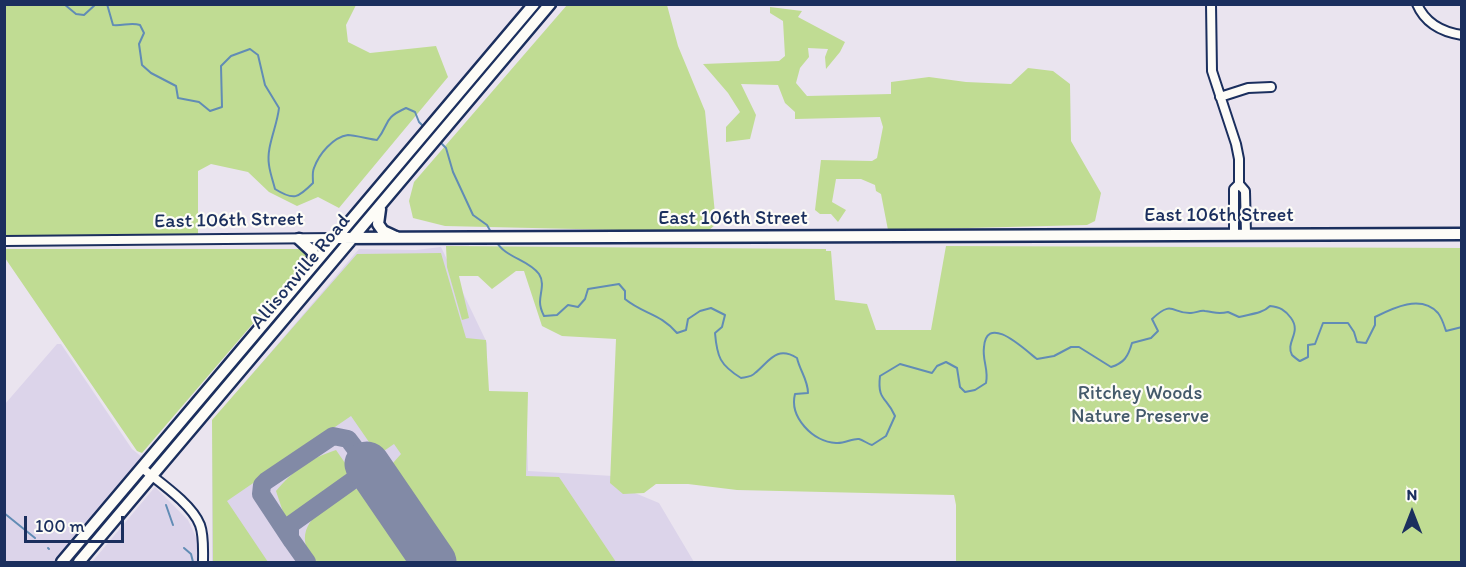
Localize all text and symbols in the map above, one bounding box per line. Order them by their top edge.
street label: East 106th Street [1144,204,1294,228]
street label: East 106th Street [658,207,808,231]
street label: East 106th Street [154,208,304,234]
street label: Allisonville Road [246,210,356,334]
park label: Ritchey Woods Nature Preserve [1071,382,1209,429]
north arrow [1382,483,1442,543]
text: N [1407,485,1417,504]
scale bar [27,504,128,542]
text: 100 m [35,515,85,537]

